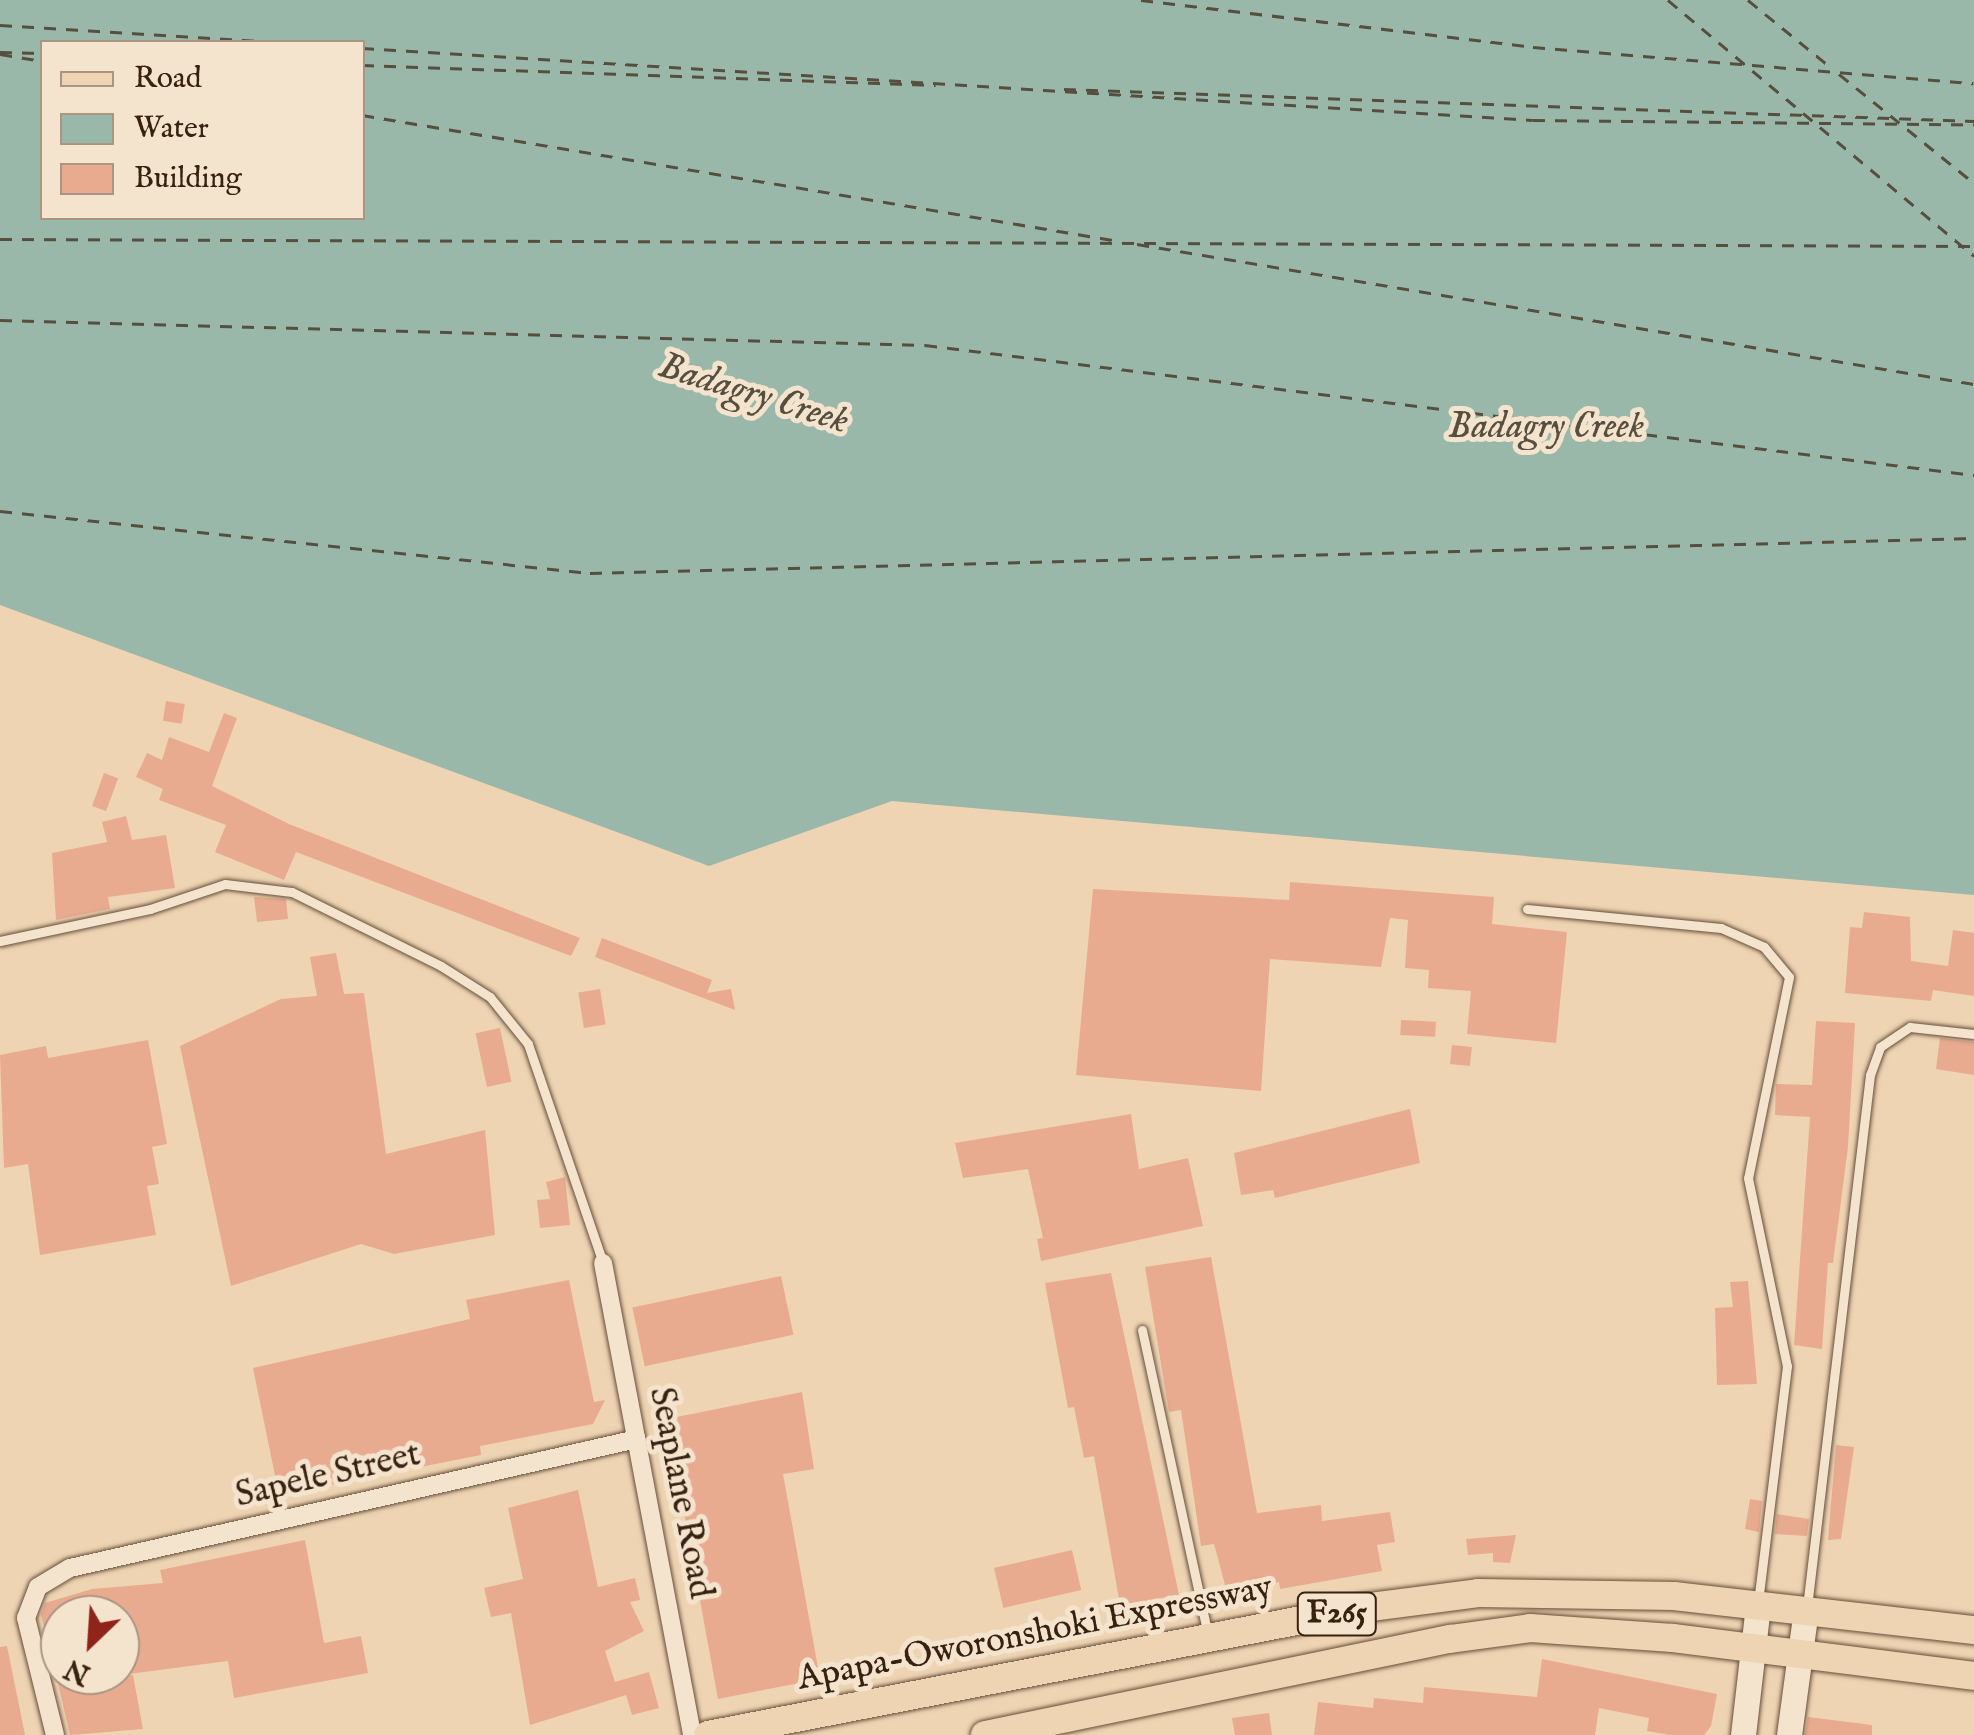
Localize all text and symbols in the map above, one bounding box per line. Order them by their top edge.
legend [40,40,365,220]
text: Road [134,60,202,98]
text: Water [134,110,209,148]
text: Building [134,160,242,198]
water label: Badagry Creek [652,344,854,446]
water label: Badagry Creek [1448,405,1644,451]
street label: Seaplane Road [639,1384,721,1602]
street label: Sapele Street [232,1434,424,1518]
street label: Apapa-Oworonshoki Expressway [794,1567,1276,1701]
road number: F265 [1294,1587,1380,1641]
north arrow [40,1595,140,1695]
text: N [60,1650,96,1692]

